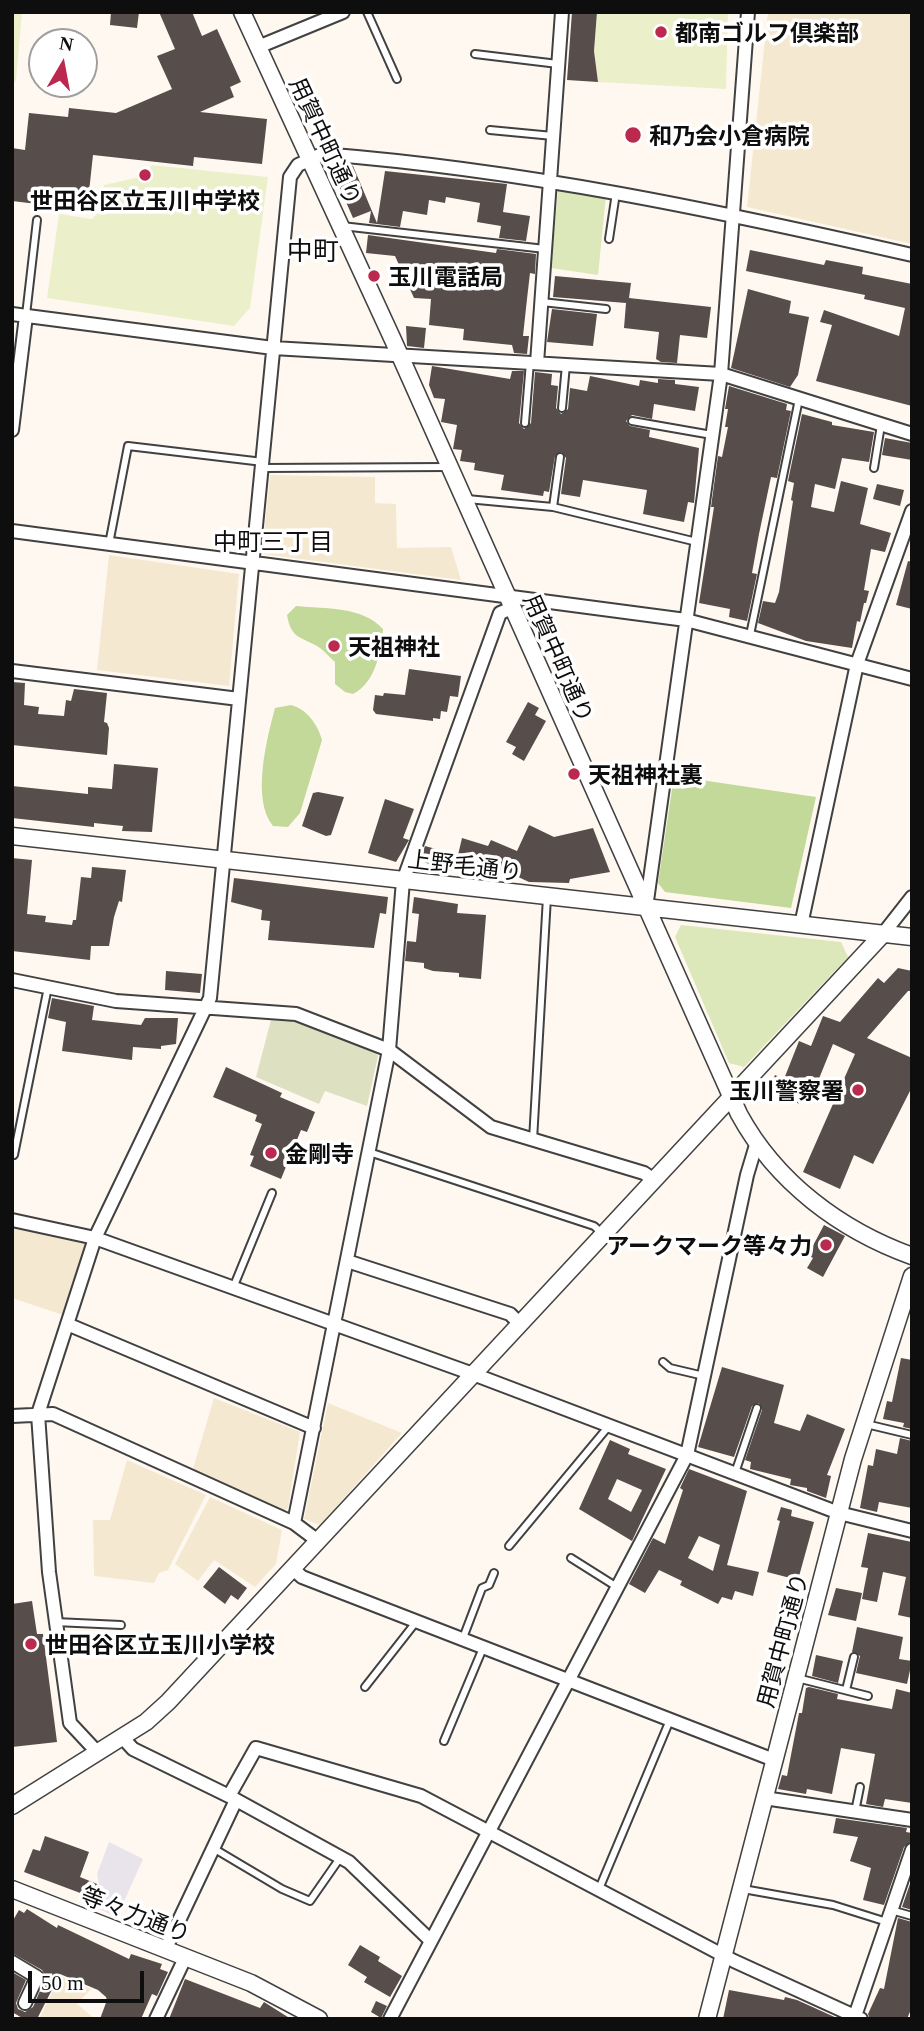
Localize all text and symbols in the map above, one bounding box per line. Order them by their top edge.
place label: 都南ゴルフ倶楽部 [675,18,859,46]
marker: 都南ゴルフ倶楽部 [653,24,669,40]
north arrow [28,28,98,98]
text: N [58,32,75,55]
street label: 用賀中町通り [284,73,368,209]
place label: 和乃会小倉病院 [649,121,810,149]
marker: 和乃会小倉病院 [623,125,643,145]
marker: 世田谷区立玉川中学校 [137,167,153,183]
place label: 世田谷区立玉川中学校 [30,186,260,214]
district label: 中町 [287,234,339,266]
place label: 玉川電話局 [388,262,503,290]
marker: 玉川電話局 [366,268,382,284]
district label: 中町三丁目 [213,527,333,555]
street label: 用賀中町通り [518,589,600,727]
place label: 天祖神社 [348,632,440,660]
marker: 天祖神社 [326,638,342,654]
place label: 天祖神社裏 [588,760,703,788]
marker: 天祖神社裏 [566,766,582,782]
street label: 上野毛通り [406,844,524,886]
place label: 玉川警察署 [729,1076,844,1104]
marker: 玉川警察署 [850,1082,866,1098]
place label: 金剛寺 [285,1139,354,1167]
marker: 金剛寺 [263,1145,279,1161]
place label: アークマーク等々力 [606,1231,812,1259]
marker: アークマーク等々力 [818,1237,834,1253]
street label: 用賀中町通り [751,1570,813,1710]
place label: 世田谷区立玉川小学校 [45,1630,275,1658]
marker: 世田谷区立玉川小学校 [23,1636,39,1652]
street label: 等々力通り [77,1881,195,1947]
scale bar [32,1958,147,2002]
text: 50 m [41,1971,84,1995]

